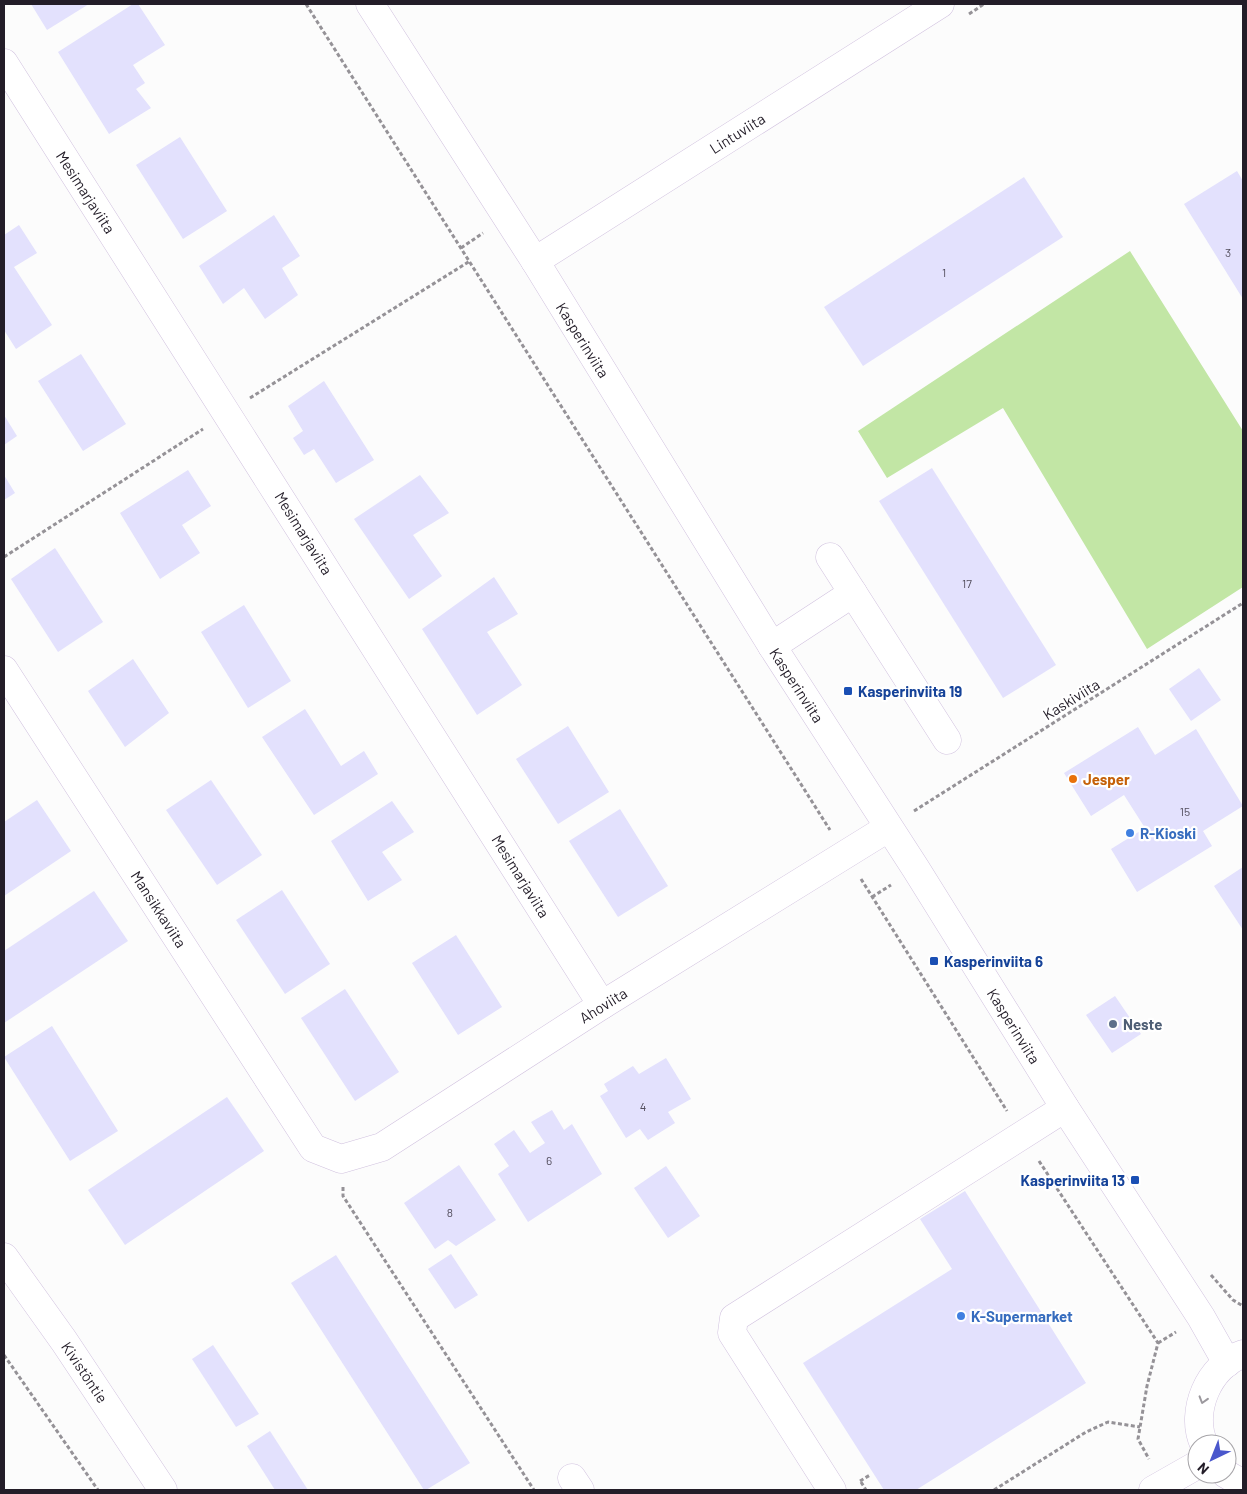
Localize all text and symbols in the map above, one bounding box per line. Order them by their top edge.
street label: Lintuviita [706,109,768,157]
street label: Mesimarjaviita [53,148,119,236]
house number: 3 [1225,245,1231,259]
house number: 1 [942,265,946,279]
street label: Kasperinviita [553,299,613,381]
street label: Mesimarjaviita [271,488,337,578]
house number: 17 [962,576,972,590]
street label: Kasperinviita [766,644,828,726]
street label: Kaskiviita [1039,675,1103,723]
place label: Kasperinviita 19 [858,682,962,700]
marker: Kasperinviita 19 [842,685,854,697]
place label: Jesper [1083,770,1130,788]
marker: Jesper [1067,773,1079,785]
house number: 15 [1180,804,1190,818]
place label: R-Kioski [1140,824,1196,842]
marker: R-Kioski [1124,827,1136,839]
street label: Mesimarjaviita [488,831,554,921]
street label: Mansikkaviita [128,867,190,951]
place label: Kasperinviita 6 [944,952,1043,970]
marker: Kasperinviita 6 [928,955,940,967]
street label: Ahoviita [576,983,630,1027]
street label: Kasperinviita [984,985,1044,1067]
place label: Neste [1123,1015,1162,1033]
marker: Neste [1107,1018,1119,1030]
house number: 4 [640,1099,646,1113]
house number: 6 [546,1153,552,1167]
place label: Kasperinviita 13 [1021,1171,1125,1189]
marker: Kasperinviita 13 [1129,1174,1141,1186]
house number: 8 [447,1205,453,1219]
place label: K-Supermarket [971,1307,1073,1325]
marker: K-Supermarket [955,1310,967,1322]
street label: Kivistöntie [58,1338,112,1406]
one-way arrow [1199,1395,1209,1403]
north arrow [1187,1434,1237,1484]
text: N [1194,1459,1212,1478]

